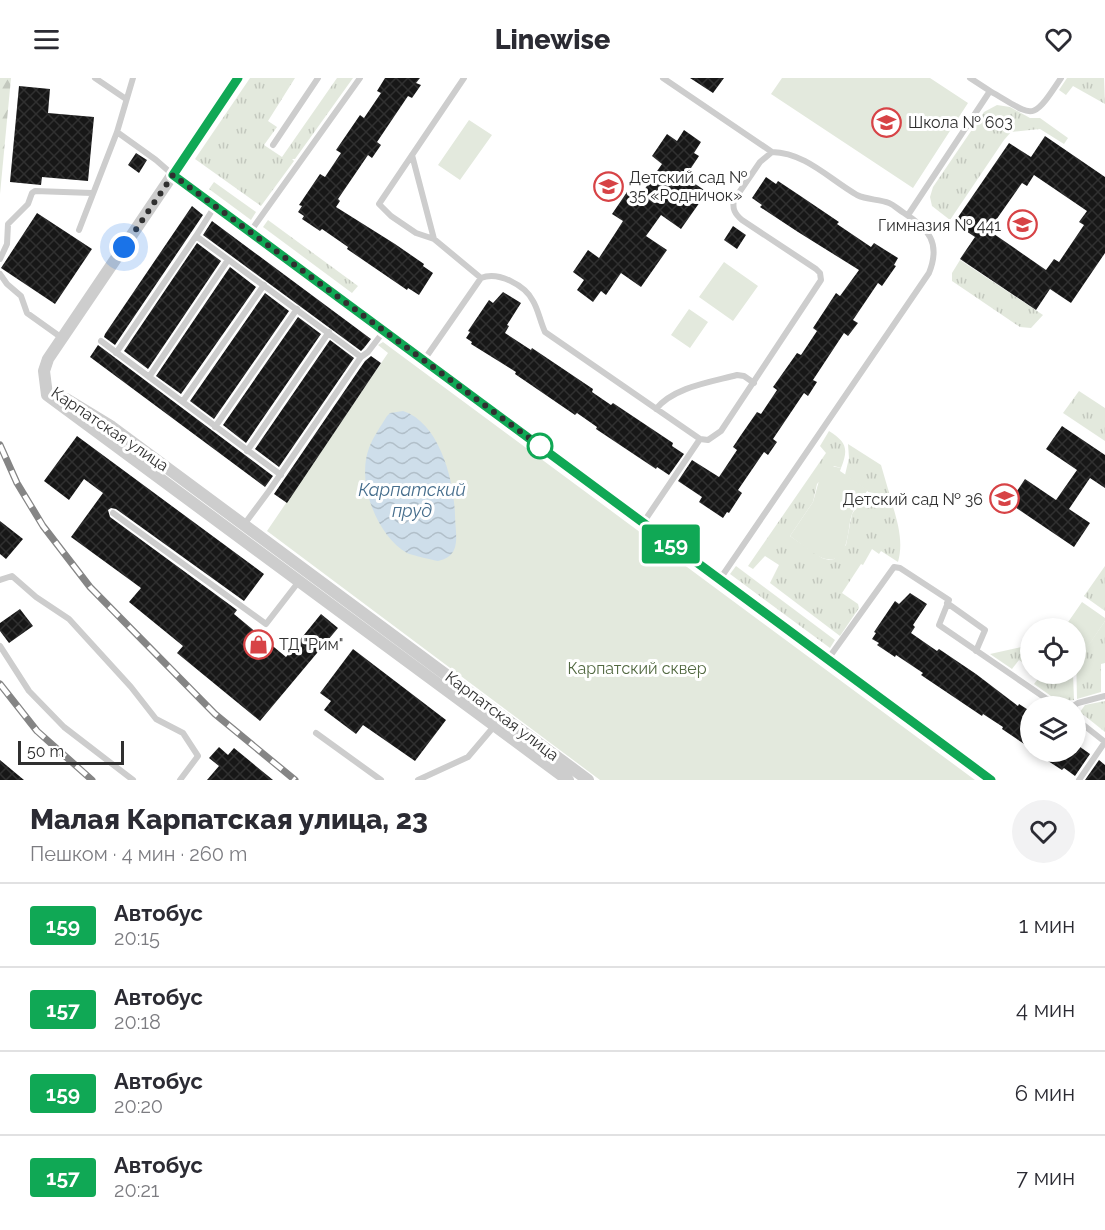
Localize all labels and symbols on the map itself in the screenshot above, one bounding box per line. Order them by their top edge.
school or university icon: Школа № 603 [871,106,903,138]
place label: Школа № 603 [908,113,1013,132]
place label: Детский сад № 35 «Родничок» [629,168,747,205]
school or university icon: Детский сад № 35 «Родничок» [592,170,624,202]
school or university icon: Гимназия № 441 [1006,209,1038,241]
place label: Гимназия № 441 [878,216,1001,235]
your location [109,232,139,262]
street label: Карпатская улица [48,383,172,475]
unlabelled marker [527,433,553,459]
water label: Карпатский пруд [358,479,466,521]
school or university icon: Детский сад № 36 [988,483,1020,515]
place label: Детский сад № 36 [842,490,983,509]
line badge: 159 [636,524,706,564]
shop icon: ТД "Рим" [242,628,274,660]
place label: ТД "Рим" [279,635,343,654]
park label: Карпатский сквер [567,659,707,678]
street label: Карпатская улица [442,667,562,765]
scale bar [18,738,124,766]

